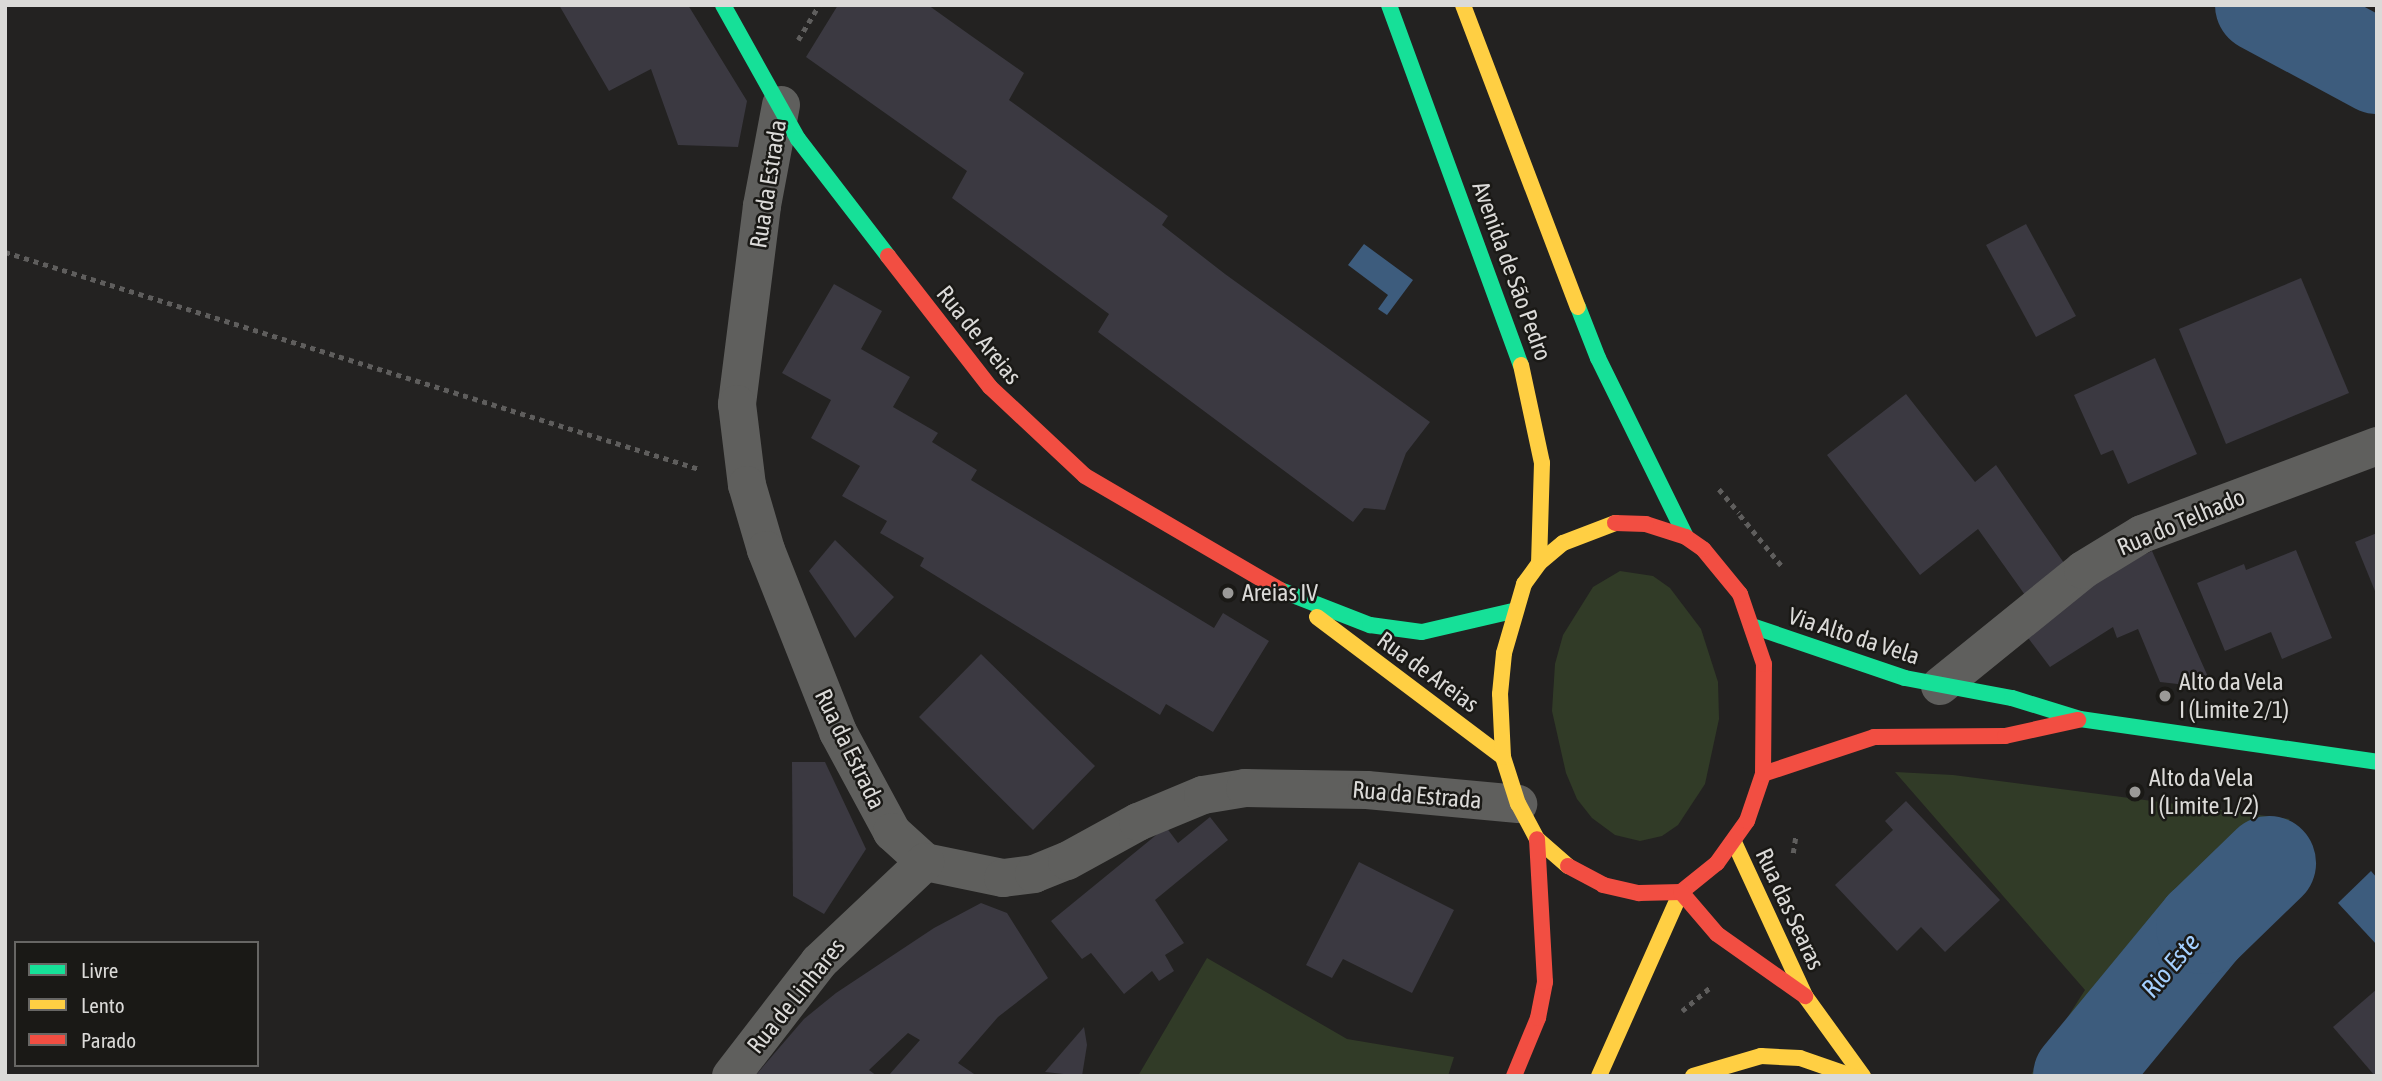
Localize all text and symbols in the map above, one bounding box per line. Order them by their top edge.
street label: Rua da Estrada [744,118,792,250]
street label: Avenida de São Pedro [1466,177,1558,365]
street label: Rua de Areias [931,280,1027,390]
street label: Rua do Telhado [2113,482,2249,562]
place label: Areias IV [1242,579,1318,607]
marker: Areias IV [1220,585,1236,601]
street label: Via Alto da Vela [1785,601,1923,671]
street label: Rua de Areias [1372,626,1484,718]
place label: Alto da Vela I (Limite 2/1) [2179,668,2289,724]
street label: Rua da Estrada [809,684,891,814]
marker: Alto da Vela I (Limite 2/1) [2157,688,2173,704]
place label: Alto da Vela I (Limite 1/2) [2149,764,2259,820]
street label: Rua da Estrada [1351,775,1483,815]
marker: Alto da Vela I (Limite 1/2) [2127,784,2143,800]
street label: Rua das Searas [1749,844,1831,974]
water label: Rio Este [2135,928,2207,1004]
street label: Rua de Linhares [741,933,851,1059]
legend [14,941,259,1067]
text: Livre [81,958,118,982]
text: Lento [81,993,125,1017]
text: Parado [81,1028,136,1052]

